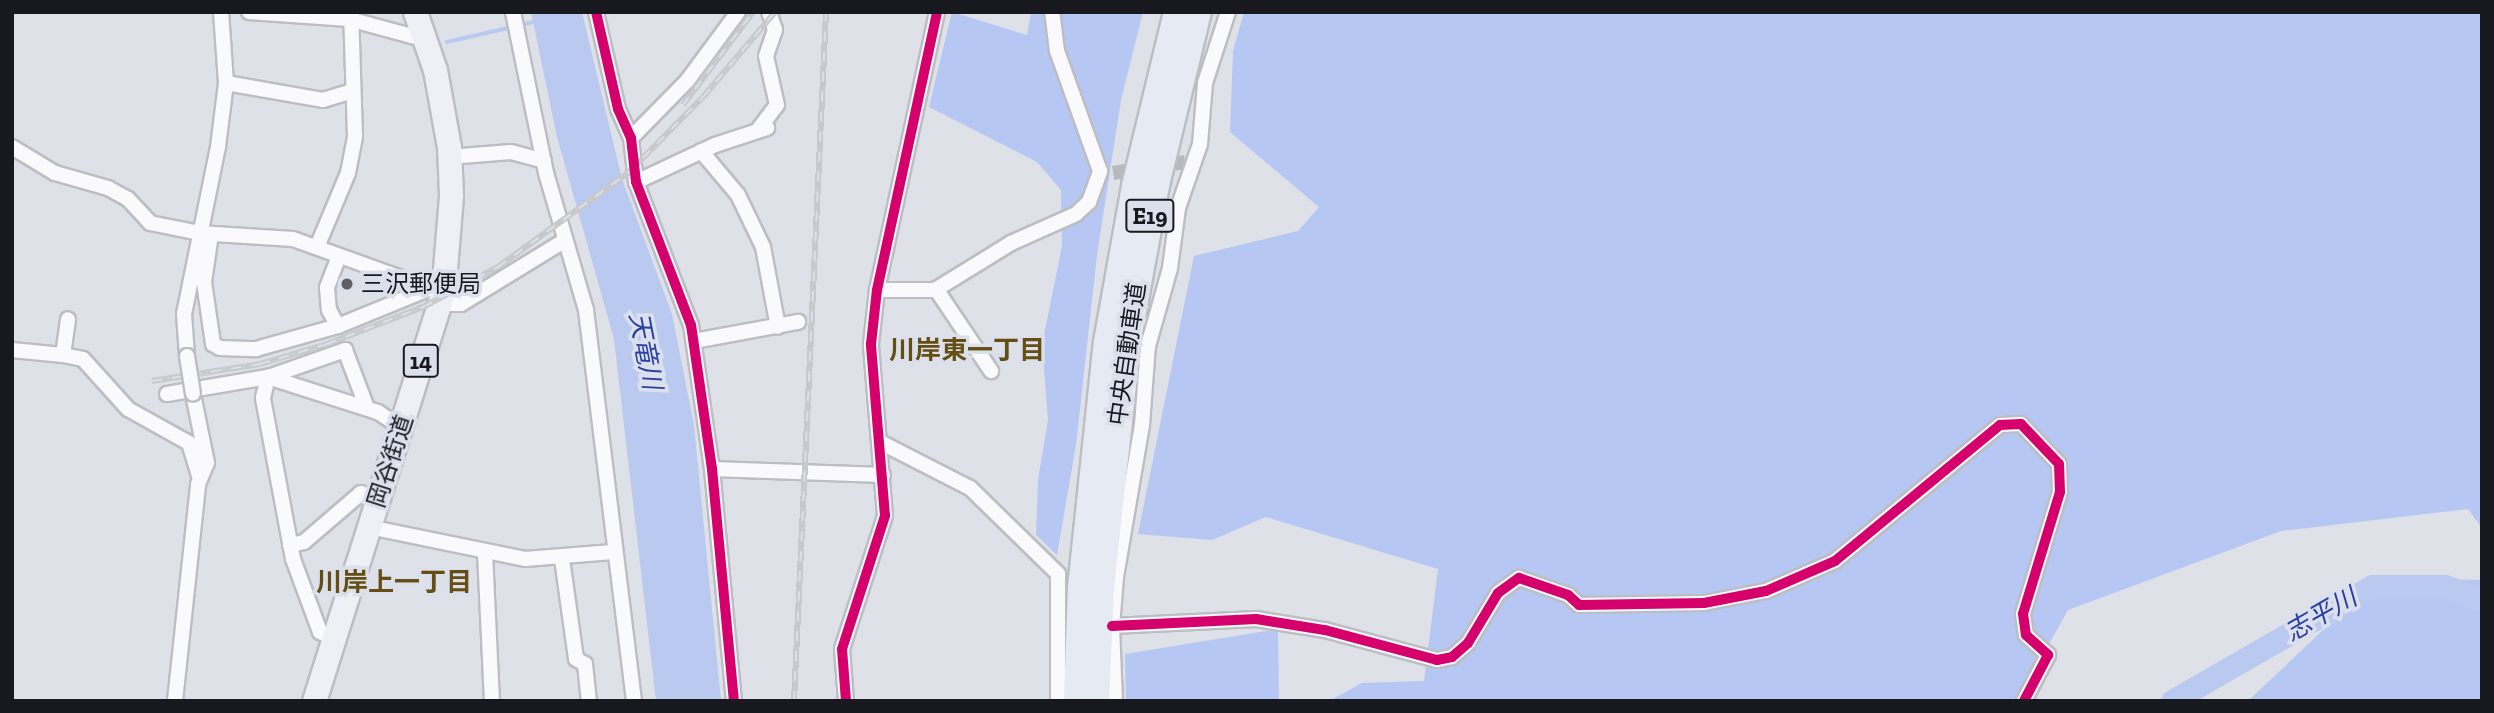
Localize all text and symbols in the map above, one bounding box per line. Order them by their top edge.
road number: E19 [1124,196,1176,236]
place label: 三沢郵便局 [361,270,481,298]
marker: 三沢郵便局 [339,276,355,292]
street label: 中央自動車道 [1103,281,1151,427]
water label: 天竜川 [622,310,668,392]
district label: 川岸東一丁目 [889,335,1045,367]
road number: 14 [402,342,440,380]
street label: 岡谷街道 [361,411,419,511]
district label: 川岸上一丁目 [316,567,472,599]
water label: 志平川 [2279,582,2363,648]

